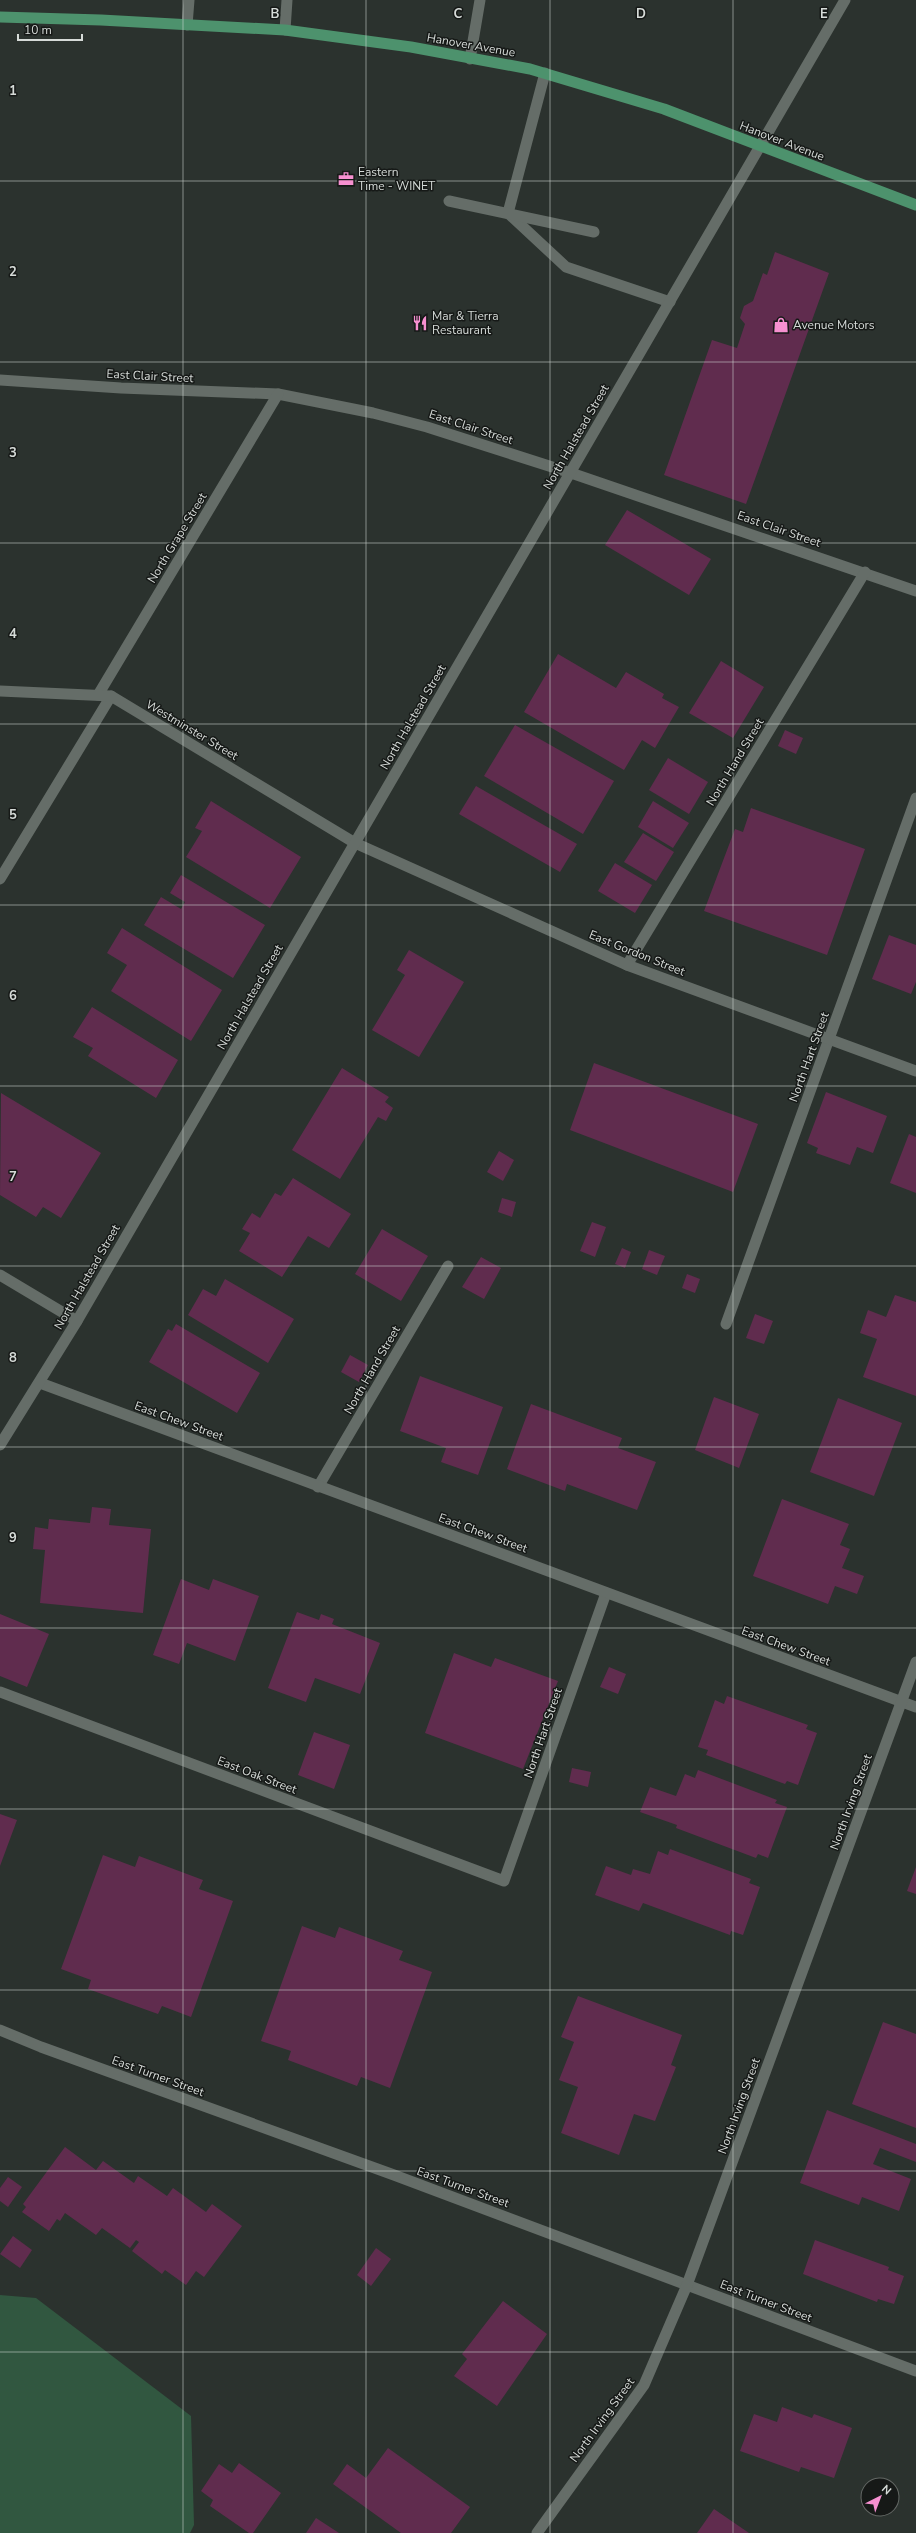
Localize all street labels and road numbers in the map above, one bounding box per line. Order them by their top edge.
street label: Hanover Avenue [425,29,517,61]
street label: Hanover Avenue [737,117,827,165]
street label: East Clair Street [106,366,195,386]
street label: North Halstead Street [539,381,613,492]
street label: East Clair Street [427,406,516,448]
street label: North Grape Street [144,489,211,586]
street label: East Clair Street [735,507,824,551]
street label: North Halstead Street [376,661,450,772]
street label: Westminster Street [143,696,242,764]
street label: North Hand Street [703,715,768,809]
street label: East Gordon Street [587,926,688,980]
street label: North Halstead Street [213,941,287,1052]
street label: North Hart Street [785,1009,833,1104]
street label: North Halstead Street [50,1221,124,1332]
street label: North Hand Street [340,1322,404,1417]
street label: East Chew Street [132,1398,226,1445]
street label: East Chew Street [436,1510,530,1557]
street label: East Chew Street [739,1623,833,1670]
street label: North Hart Street [520,1685,566,1780]
street label: North Irving Street [826,1751,876,1852]
street label: East Oak Street [215,1753,300,1798]
street label: East Turner Street [110,2052,207,2100]
street label: North Irving Street [714,2055,764,2156]
street label: East Turner Street [415,2163,512,2211]
street label: East Turner Street [718,2276,815,2326]
street label: North Irving Street [566,2374,639,2465]

